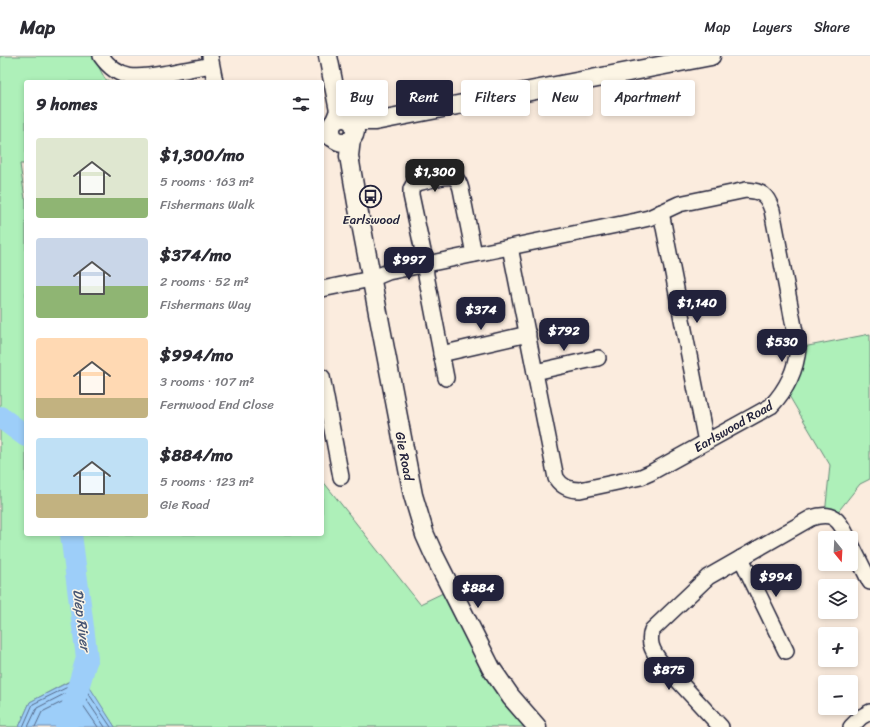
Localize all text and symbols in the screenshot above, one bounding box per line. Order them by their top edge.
text: Map [20,11,55,44]
text: Map [705,15,730,40]
text: Layers [752,15,792,40]
text: Share [814,15,850,40]
chip: Buy [336,80,388,116]
chip: Rent [396,80,453,116]
chip: Filters [461,80,530,116]
chip: New [538,80,593,116]
chip: Apartment [601,80,695,116]
text: 9 homes [36,89,97,119]
icon: filters [290,93,312,115]
text: $1,300/mo [160,140,244,170]
icon: home [68,154,116,202]
pin: $1,300 [402,159,468,193]
text: $1,300 [414,160,456,183]
text: 5 rooms · 163 m² [160,170,254,193]
bus stop icon: Earlswood [358,184,384,210]
text: Fishermans Walk [160,193,255,216]
place label: Earlswood [343,208,401,231]
text: $374/mo [160,240,231,270]
pin: $997 [385,247,433,281]
text: $997 [393,248,425,271]
icon: home [68,254,116,302]
text: 2 rooms · 52 m² [160,270,249,293]
pin: $1,140 [664,290,730,324]
text: $1,140 [677,291,717,314]
text: Fishermans Way [160,293,251,316]
pin: $374 [457,297,505,331]
text: $374 [465,298,497,321]
pin: $792 [540,318,588,352]
text: $792 [548,319,580,342]
pin: $530 [758,329,806,363]
text: $530 [766,330,798,353]
text: $994/mo [160,340,233,370]
icon: home [68,354,116,402]
text: 3 rooms · 107 m² [160,370,254,393]
text: Fernwood End Close [160,393,274,416]
street label: Earlswood Road [689,394,778,458]
street label: Gie Road [389,430,421,484]
text: $884/mo [160,440,233,470]
icon: home [68,454,116,502]
text: 5 rooms · 123 m² [160,470,254,493]
text: Gie Road [160,493,209,516]
north arrow [818,531,858,571]
map controls [818,531,858,715]
pin: $994 [752,564,800,598]
text: $994 [760,565,792,588]
pin: $884 [454,575,502,609]
text: $884 [462,576,494,599]
button: layers [818,579,858,619]
water label: Diep River [65,588,98,655]
button: + [818,627,858,667]
pin: $875 [645,657,693,691]
text: $875 [653,658,685,681]
button: − [818,675,858,715]

